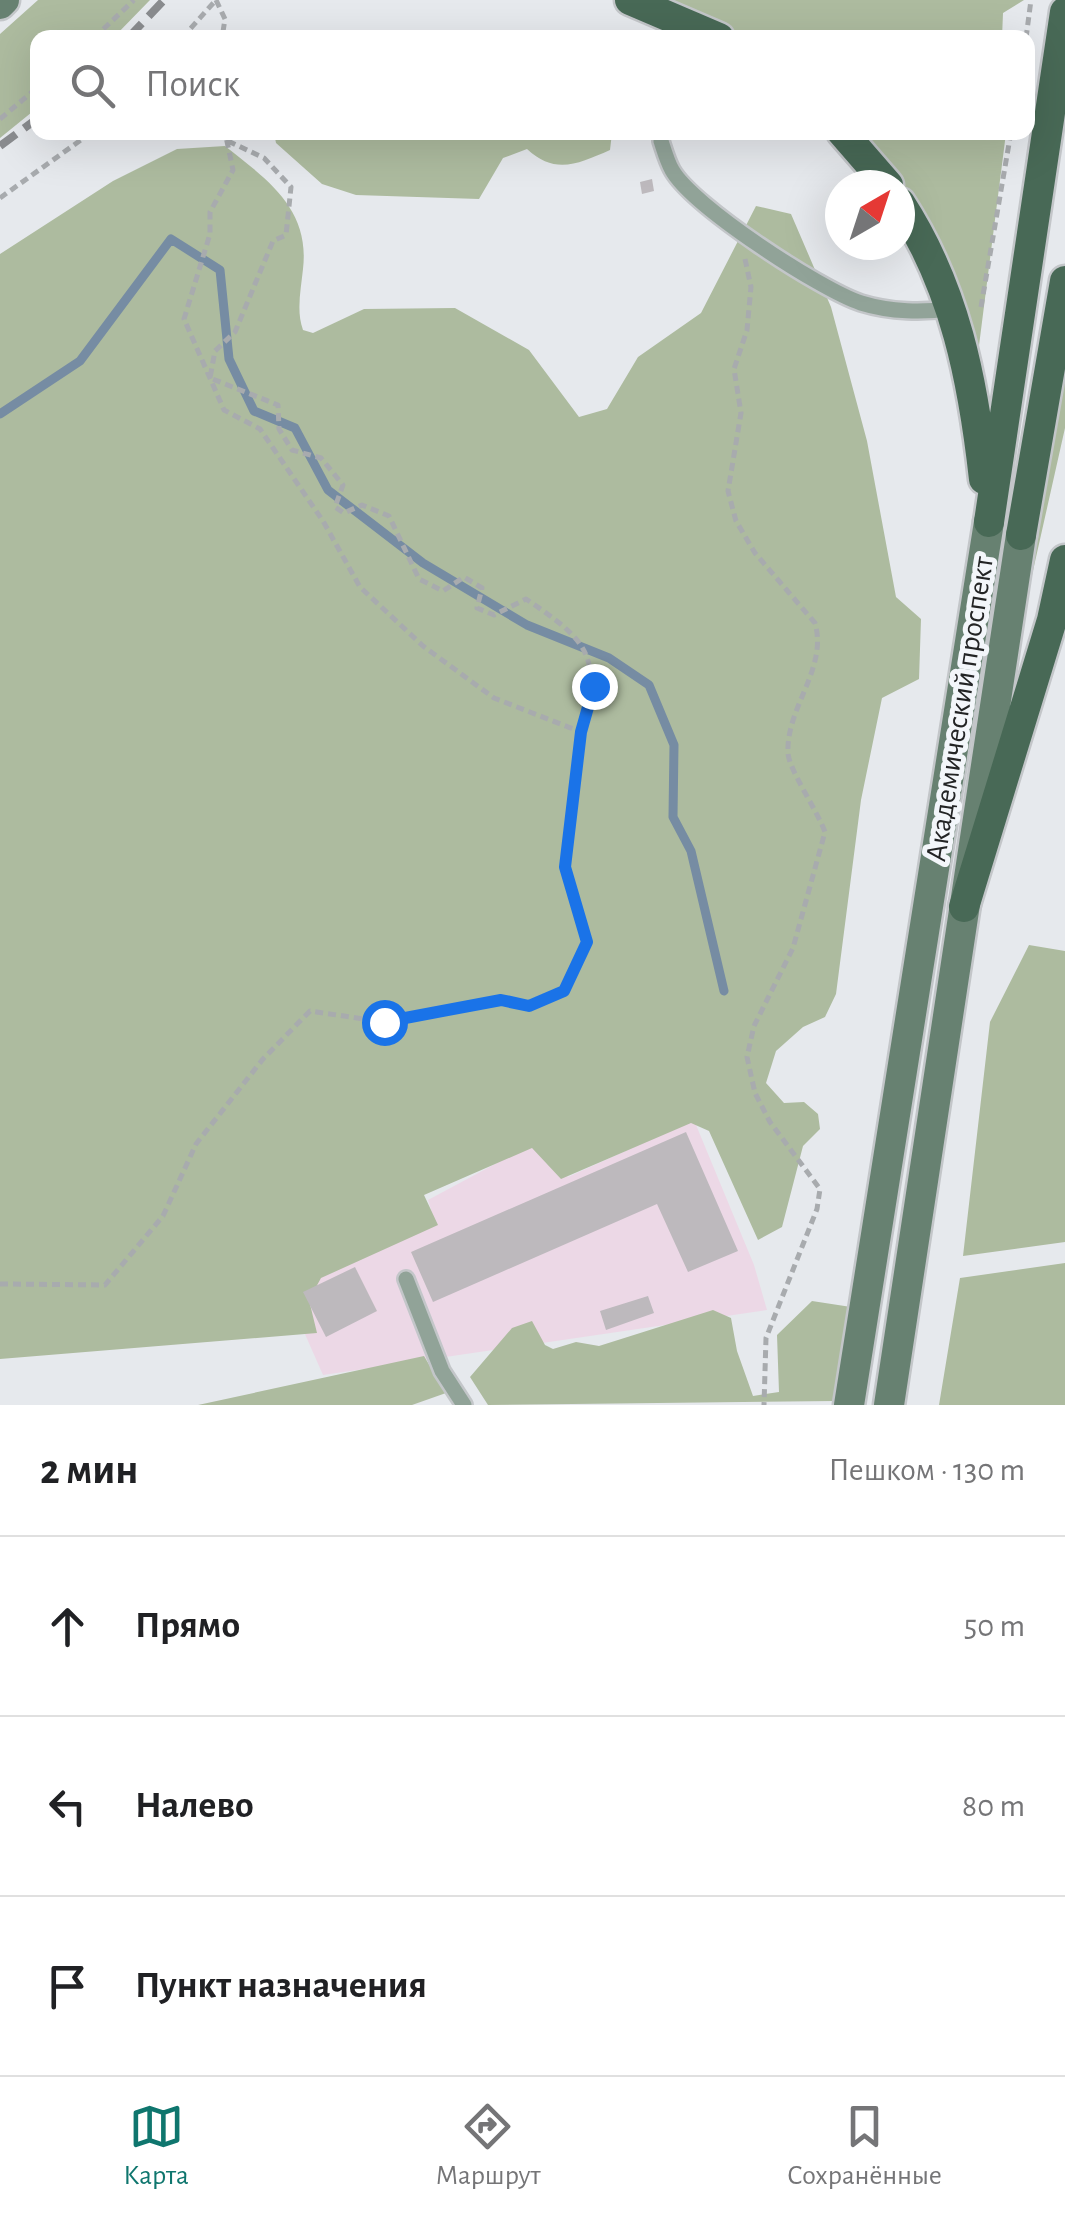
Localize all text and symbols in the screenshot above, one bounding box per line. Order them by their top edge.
search box [30,30,1035,140]
icon: search [65,58,120,113]
text: Поиск [145,66,240,104]
north arrow [825,170,915,260]
street label: Академический проспект [921,554,999,864]
route end [572,664,618,710]
route start [362,1000,408,1046]
text: 2 мин [40,1449,138,1491]
text: Пешком · 130 m [828,1454,1025,1486]
icon: ahead [40,1599,95,1654]
text: Прямо [135,1607,240,1645]
text: 50 m [964,1610,1025,1642]
icon: left [40,1779,95,1834]
text: Налево [135,1787,254,1825]
text: 80 m [962,1790,1025,1822]
icon: arrive [40,1959,95,2014]
text: Пункт назначения [135,1967,427,2005]
tab: Карта [123,2099,189,2193]
tab: Маршрут [435,2099,541,2193]
tab: Сохранённые [787,2099,942,2193]

